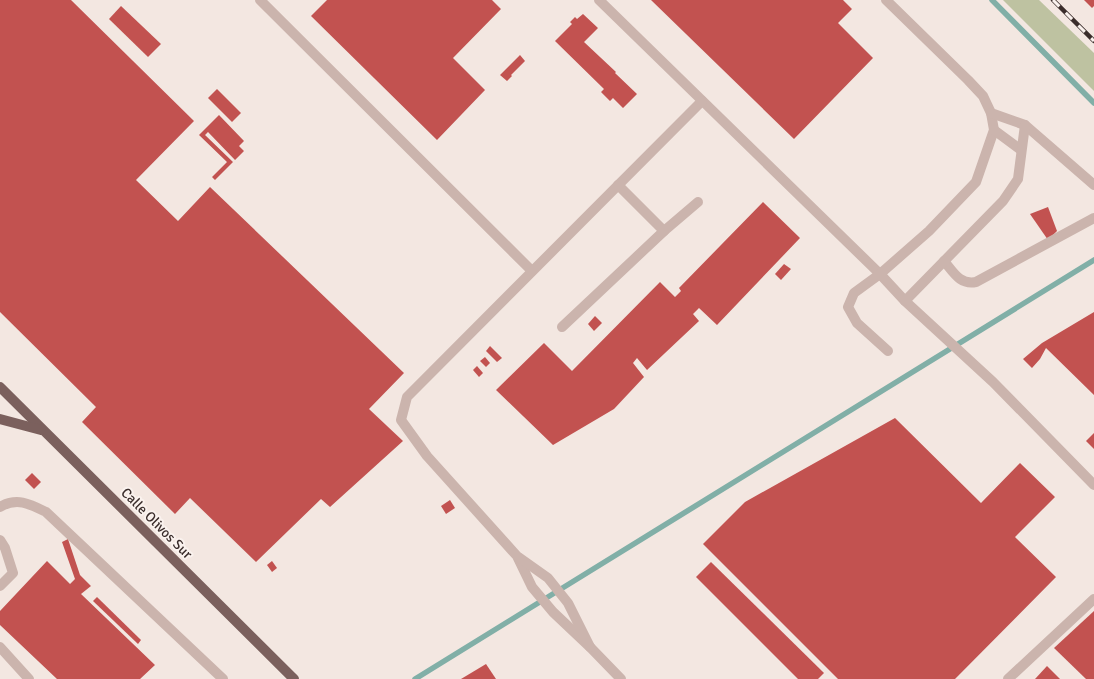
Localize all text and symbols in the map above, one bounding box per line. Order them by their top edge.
street label: Calle Olivos Sur [118,484,196,563]

